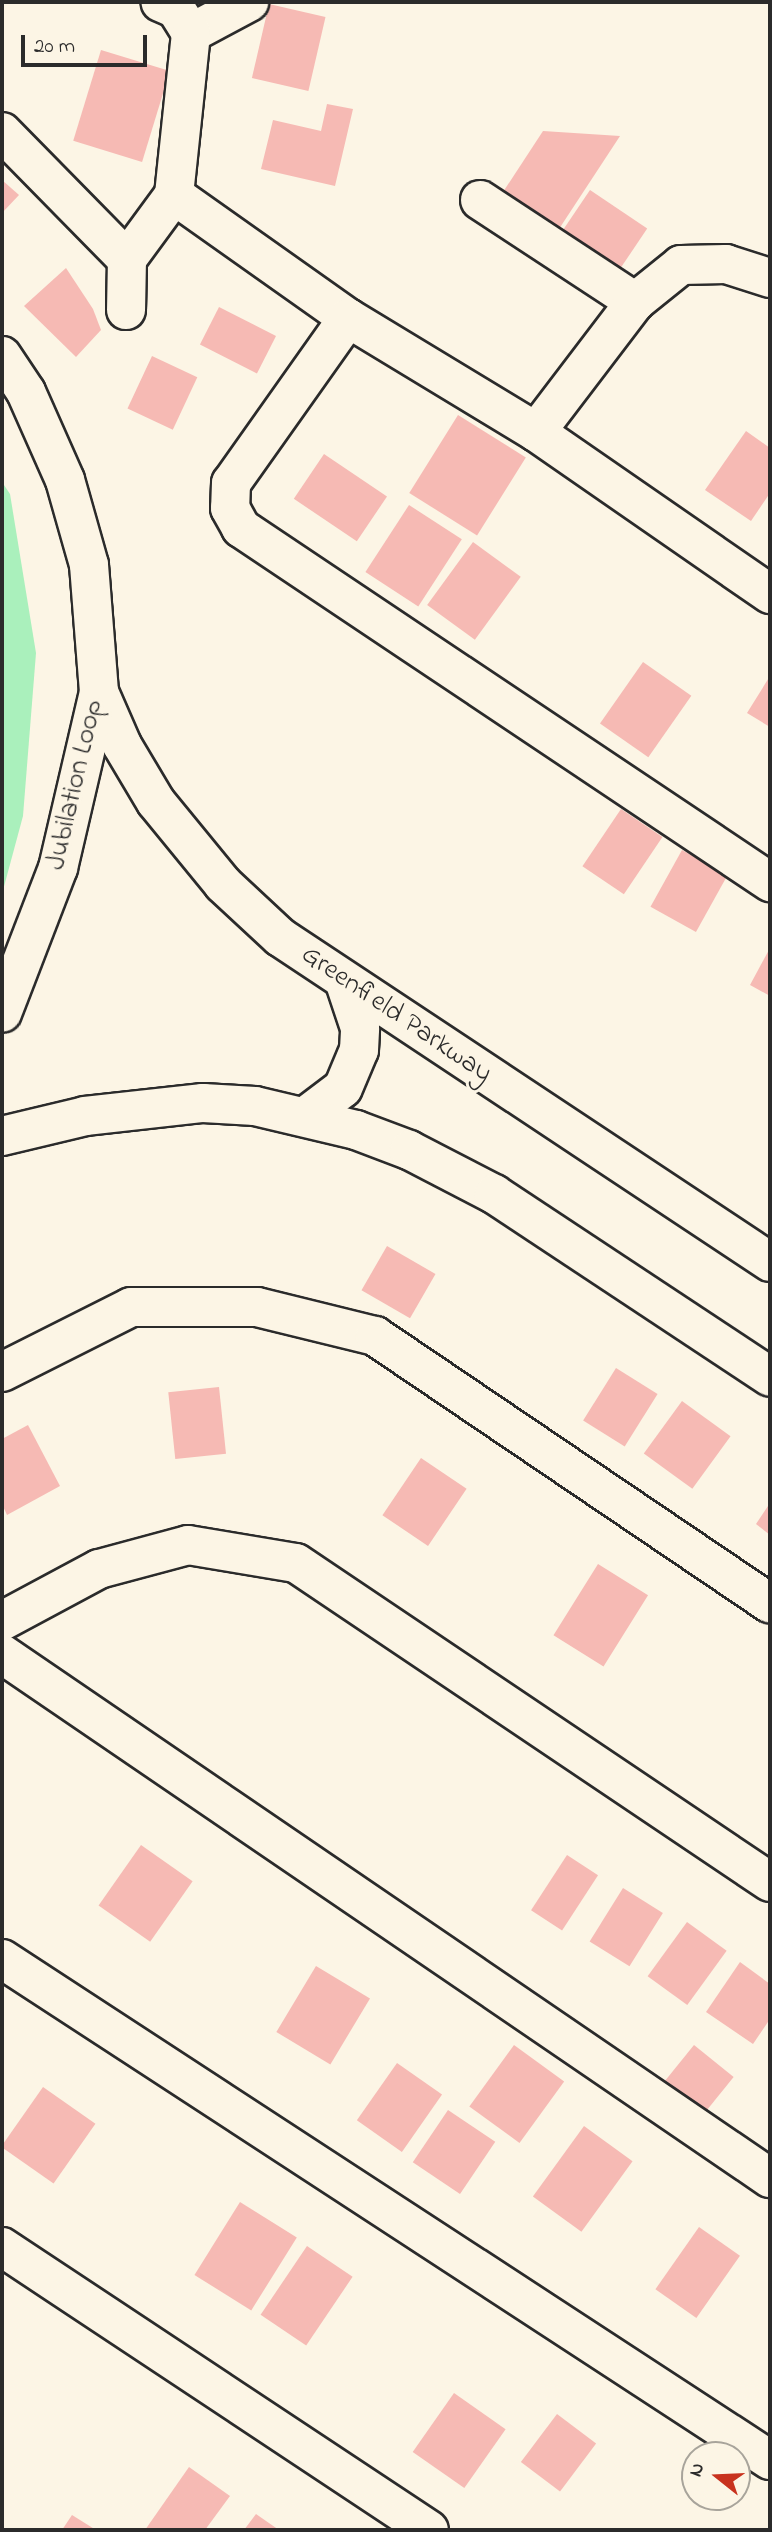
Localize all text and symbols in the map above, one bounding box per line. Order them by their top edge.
scale bar [24,21,150,65]
text: 20 m [34,32,75,62]
street label: Jubilation Loop [40,697,112,873]
street label: Greenfield Parkway [294,939,498,1091]
north arrow [681,2441,751,2511]
text: N [683,2460,712,2480]

